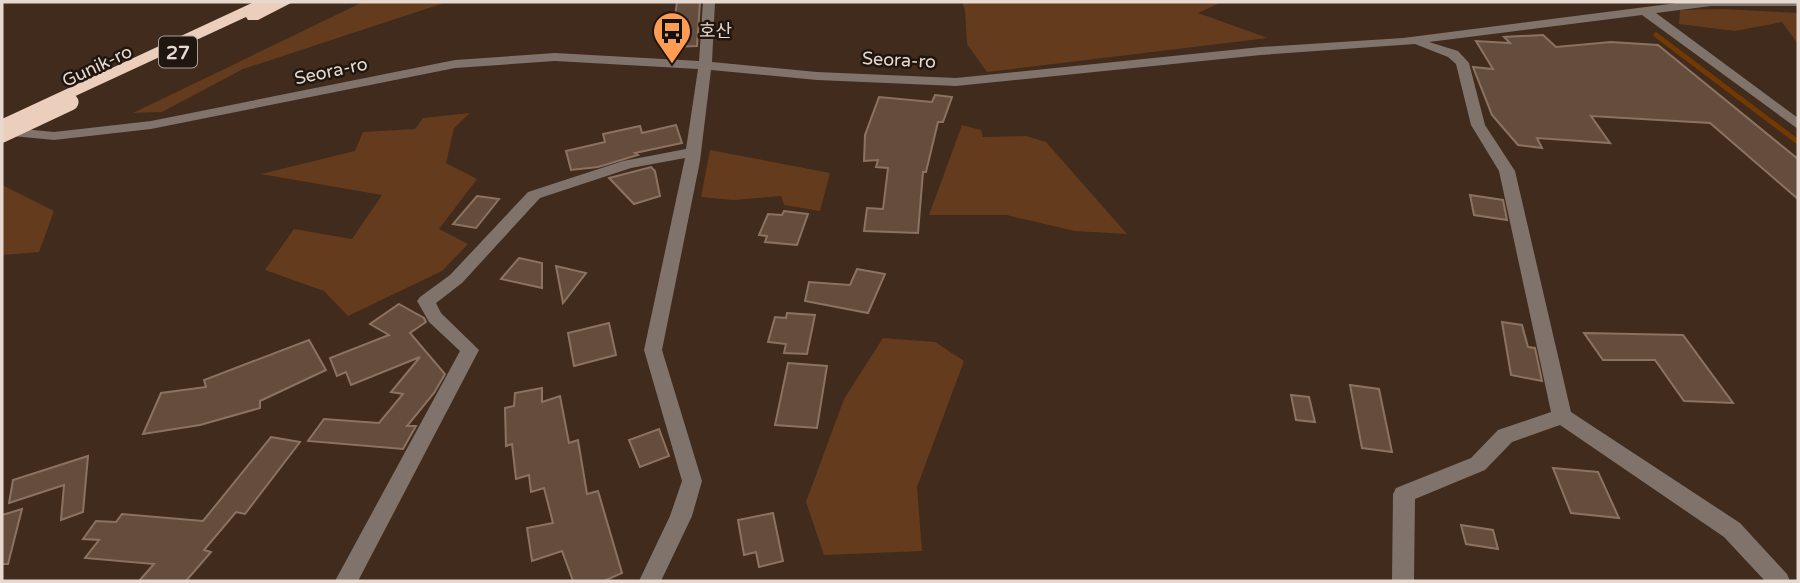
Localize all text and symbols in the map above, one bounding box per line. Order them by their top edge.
bus stop icon: 호산 [651,10,693,65]
place label: 호산 [699,20,732,42]
road number: 27 [159,36,197,68]
street label: Gunik-ro [58,40,136,92]
street label: Seora-ro [861,47,937,73]
street label: Seora-ro [292,53,370,89]

